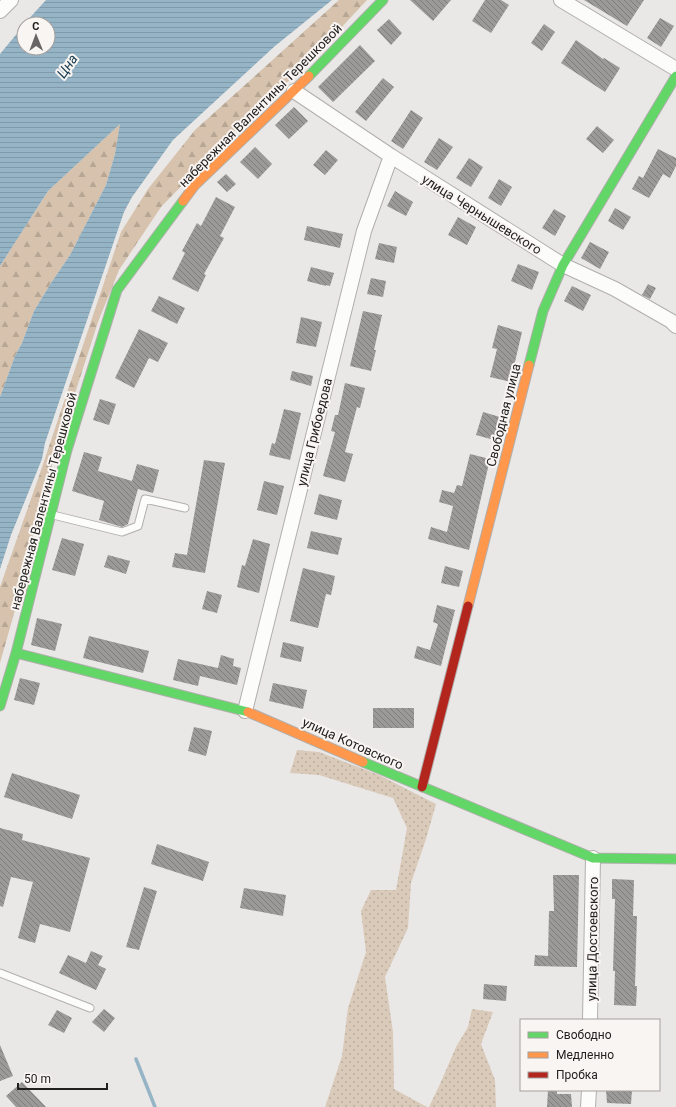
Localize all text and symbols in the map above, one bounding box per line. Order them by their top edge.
north arrow [16,16,56,56]
text: С [32,20,40,33]
street label: набережная Валентины Терешковой [176,21,345,190]
water label: Цна [53,51,81,81]
street label: улица Чернышевского [419,171,544,257]
street label: Свободная улица [483,362,524,468]
street label: улица Грибоедова [294,377,335,488]
street label: набережная Валентины Терешковой [7,391,80,612]
street label: улица Котовского [300,714,406,772]
street label: улица Достоевского [584,877,601,1001]
legend [520,1019,660,1091]
text: Свободно [556,1028,612,1042]
text: Медленно [556,1048,614,1062]
scale bar [18,1065,107,1091]
text: Пробка [556,1068,598,1082]
text: 50 m [24,1072,51,1086]

